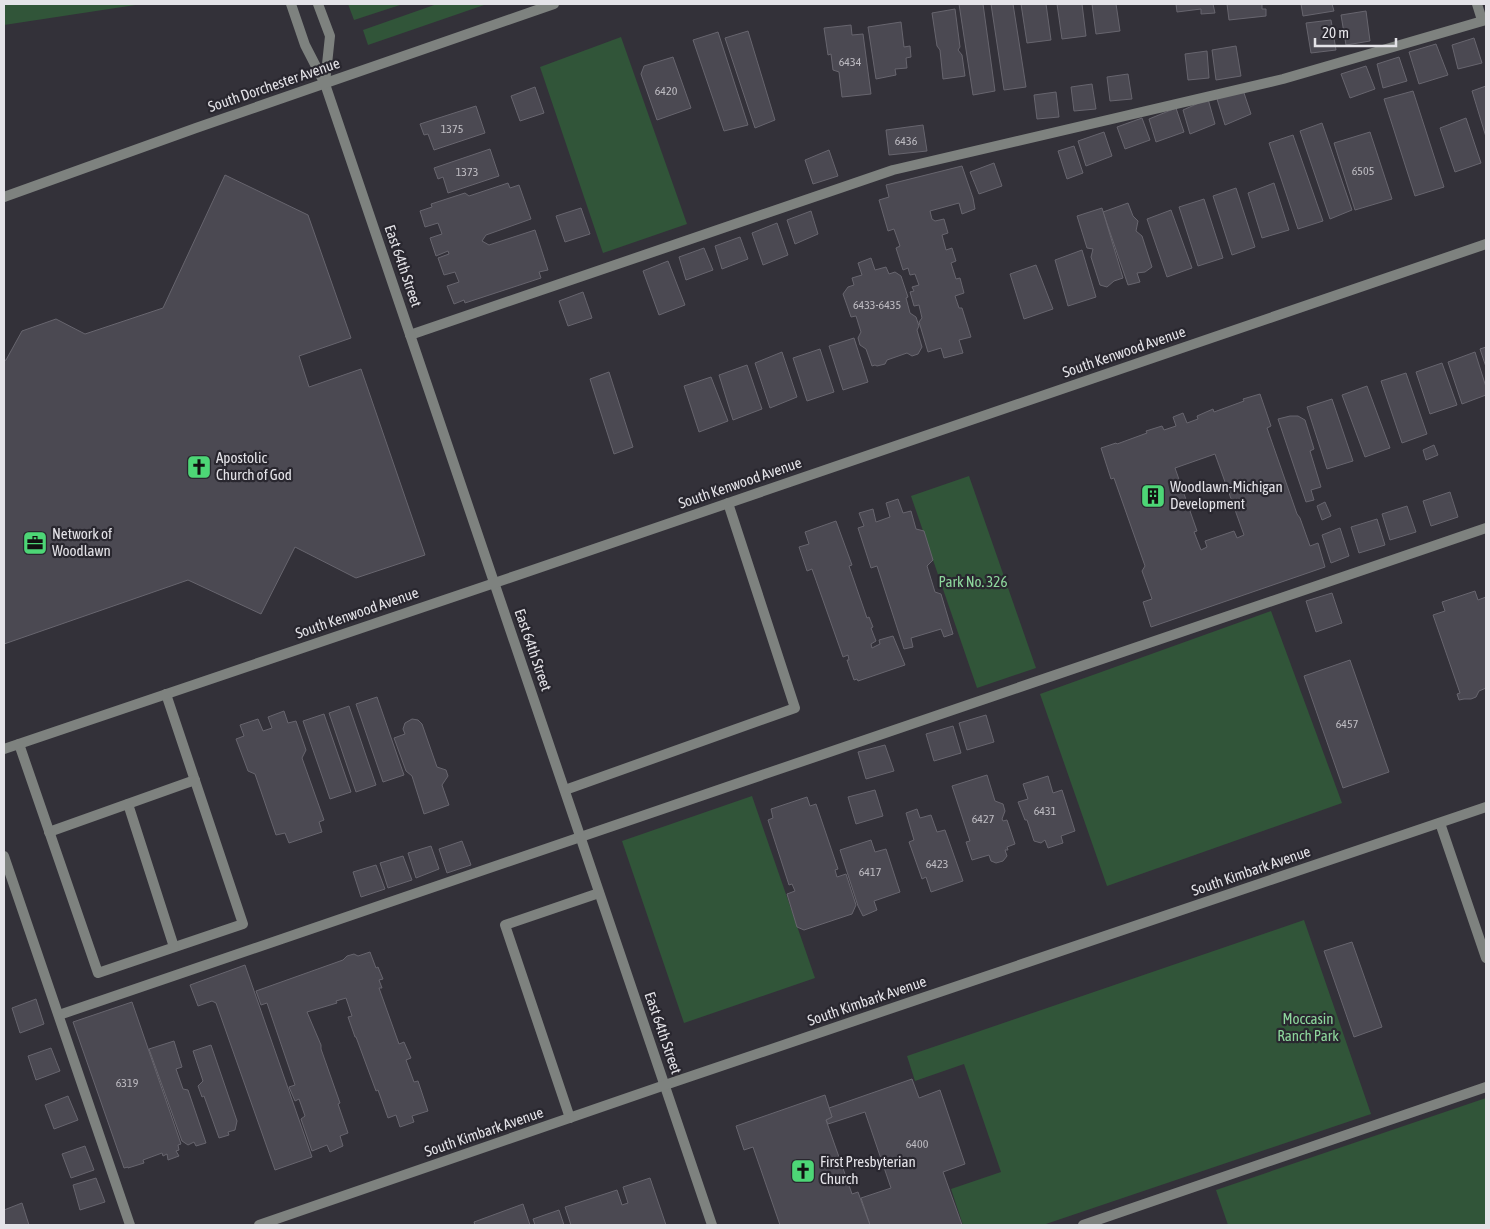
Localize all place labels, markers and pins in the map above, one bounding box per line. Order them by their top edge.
place label: Apostolic Church of God [216,449,292,483]
church icon: Apostolic Church of God [186,454,212,480]
place label: Woodlawn-Michigan Development [1170,478,1283,512]
building icon: Woodlawn-Michigan Development [1140,483,1166,509]
place label: Network of Woodlawn [52,525,112,559]
office icon: Network of Woodlawn [22,530,48,556]
place label: First Presbyterian Church [820,1153,916,1187]
church icon: First Presbyterian Church [790,1158,816,1184]

